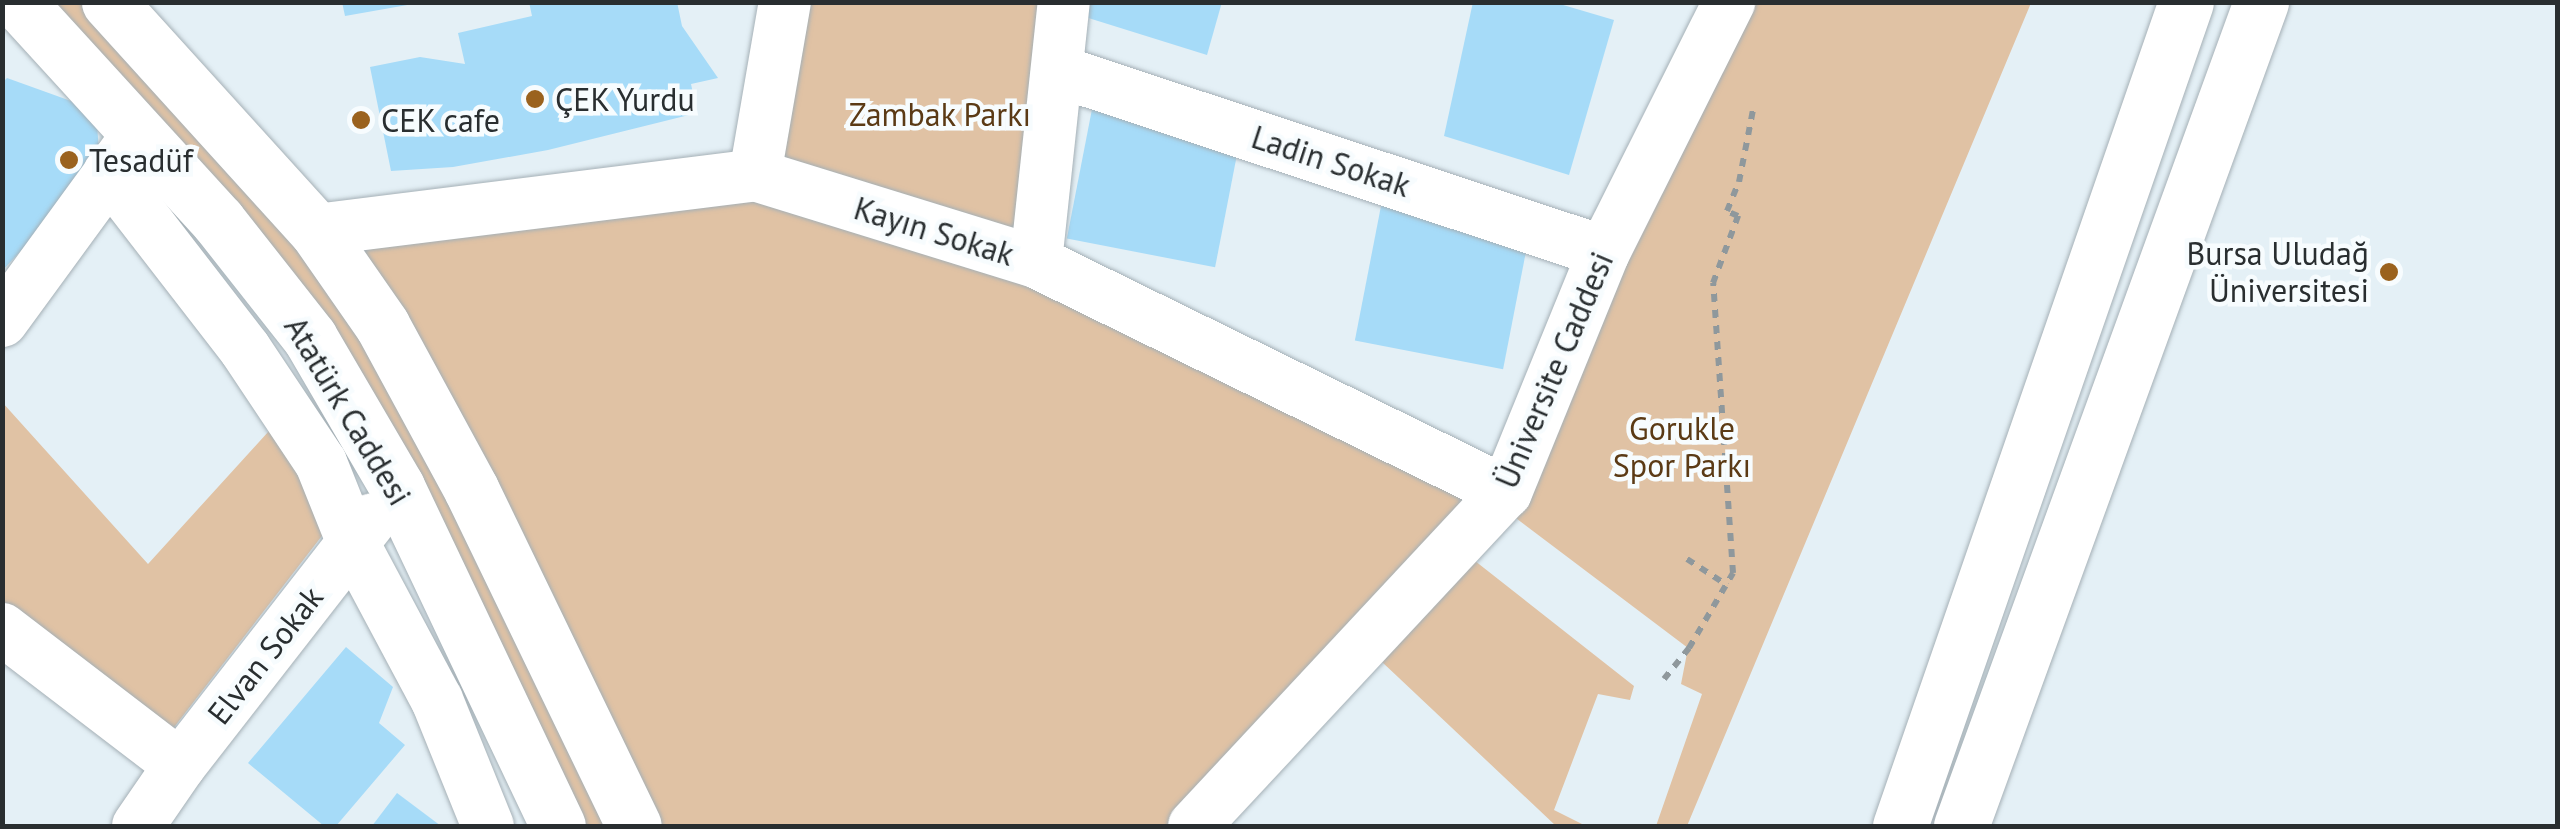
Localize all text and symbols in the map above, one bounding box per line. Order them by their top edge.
place label: ÇEK Yurdu [555,80,697,118]
marker: ÇEK Yurdu [524,88,546,110]
park label: Zambak Parkı [848,95,1032,133]
place label: CEK cafe [381,101,501,139]
marker: CEK cafe [350,109,372,131]
street label: Ladin Sokak [1247,117,1415,205]
place label: Tesadüf [89,141,193,179]
marker: Tesadüf [58,149,80,171]
street label: Kayın Sokak [850,189,1018,273]
place label: Bursa Uludağ Üniversitesi [2187,235,2369,310]
street label: Üniversite Caddesi [1487,246,1621,494]
marker: Bursa Uludağ Üniversitesi [2378,261,2400,283]
street label: Atatürk Caddesi [276,309,420,513]
park label: Gorukle Spor Parkı [1613,410,1751,485]
street label: Elvan Sokak [199,578,331,732]

